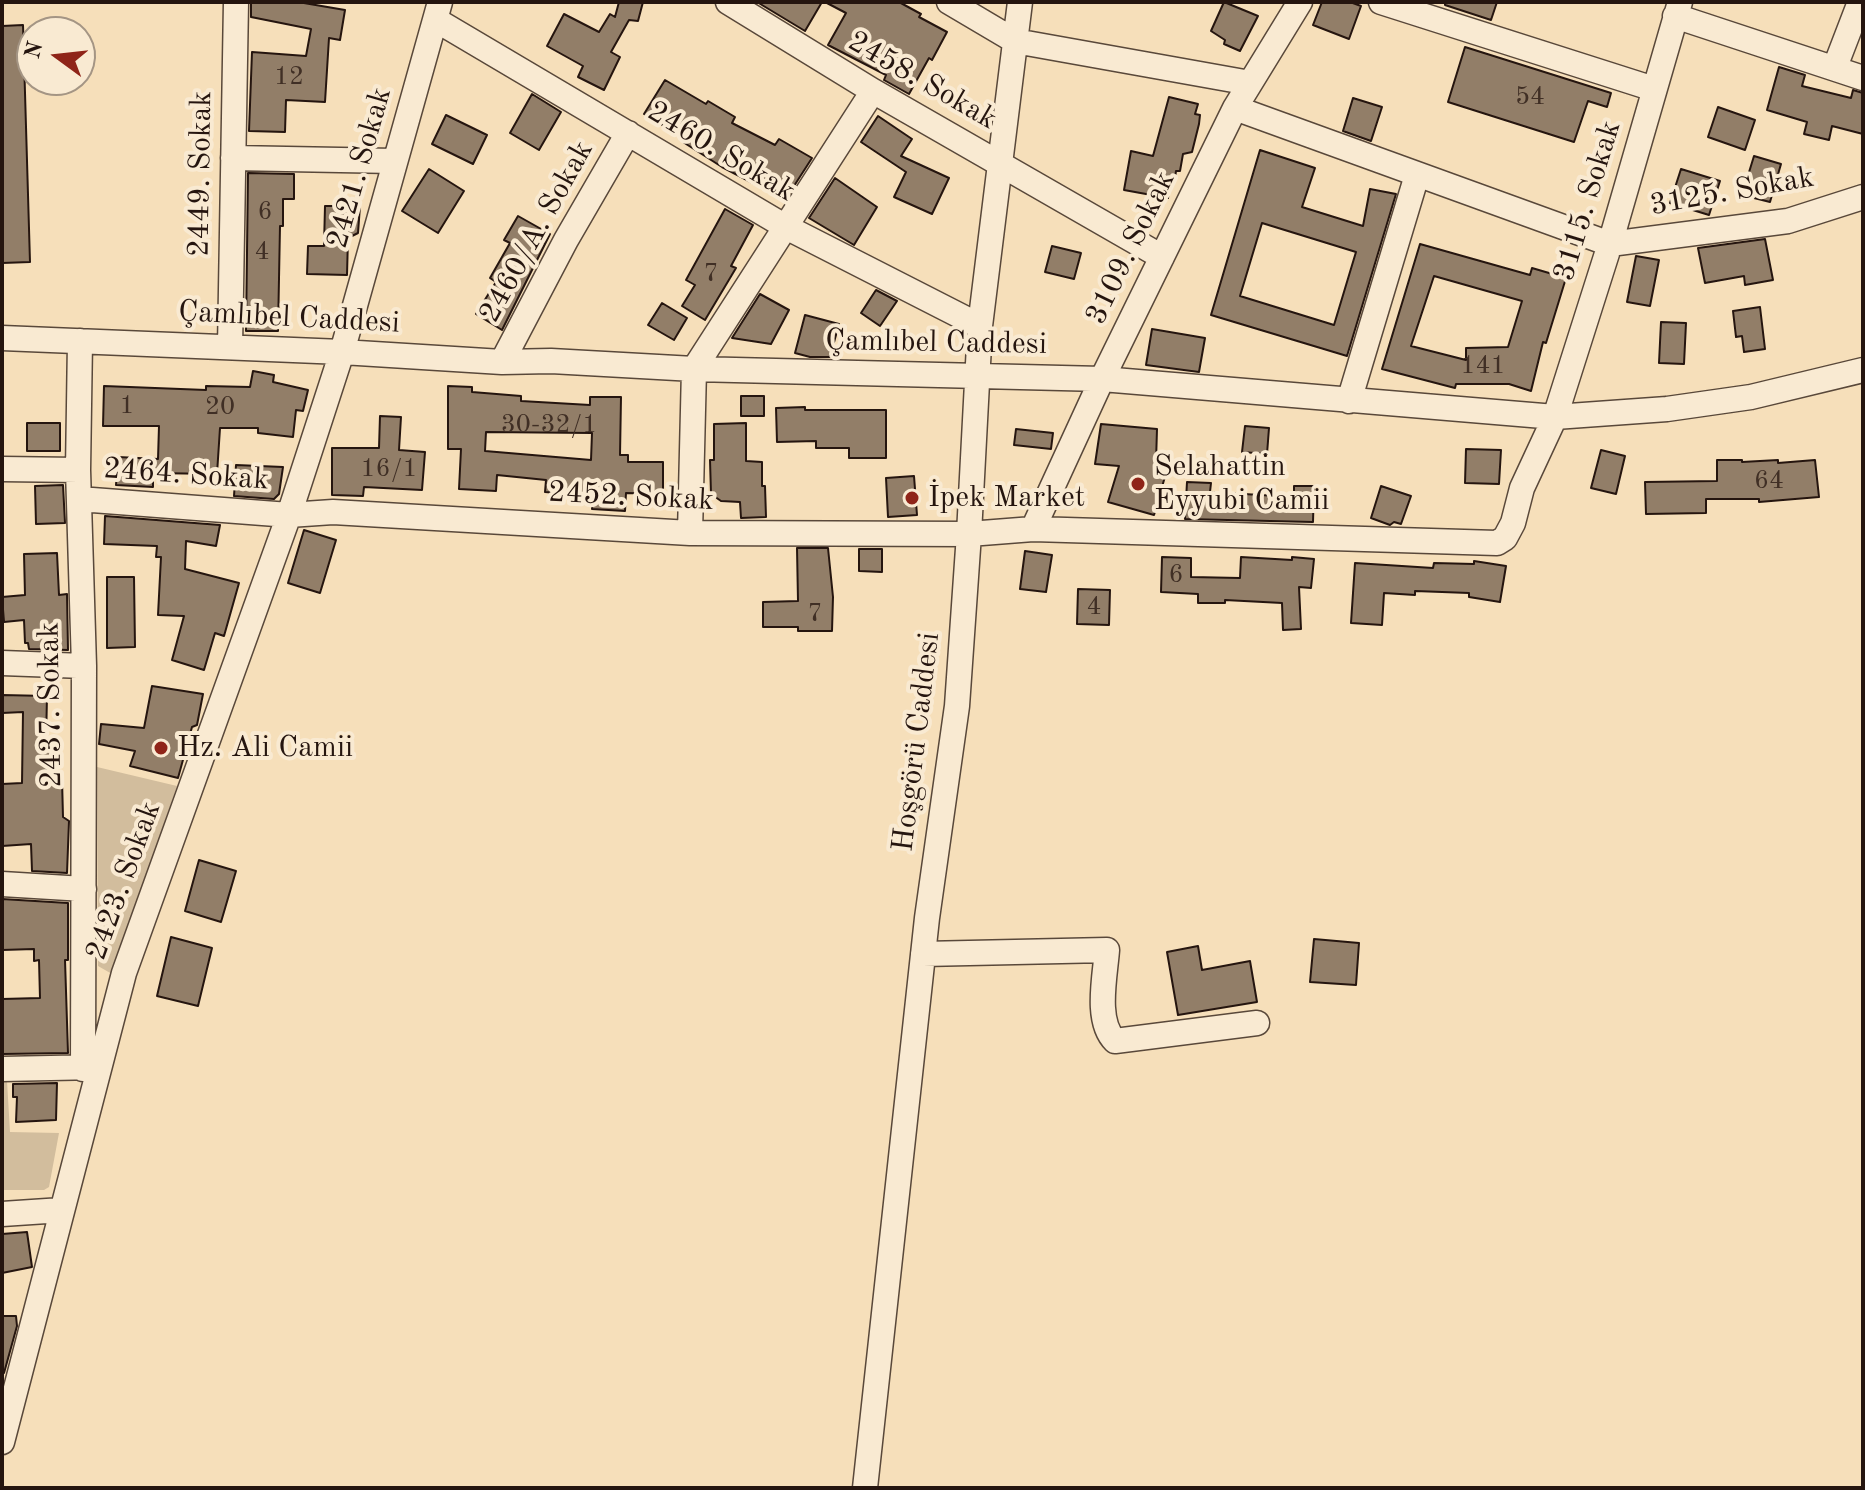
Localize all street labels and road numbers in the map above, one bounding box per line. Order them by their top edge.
street label: 2458. Sokak [841,24,1003,138]
street label: 2421. Sokak [320,83,400,253]
street label: 2449. Sokak [182,91,220,257]
street label: 2460. Sokak [641,94,801,210]
street label: 3115. Sokak [1547,116,1629,286]
street label: 2460/A. Sokak [472,135,602,329]
street label: 3125. Sokak [1647,160,1817,224]
street label: 3109. Sokak [1078,166,1184,330]
street label: Çamlıbel Caddesi [177,294,401,342]
street label: Çamlıbel Caddesi [825,323,1047,363]
street label: 2464. Sokak [102,451,270,499]
street label: 2452. Sokak [547,475,715,519]
street label: 2437. Sokak [32,622,70,788]
street label: Hoşgörü Caddesi [886,630,948,854]
street label: 2423. Sokak [79,797,169,965]

